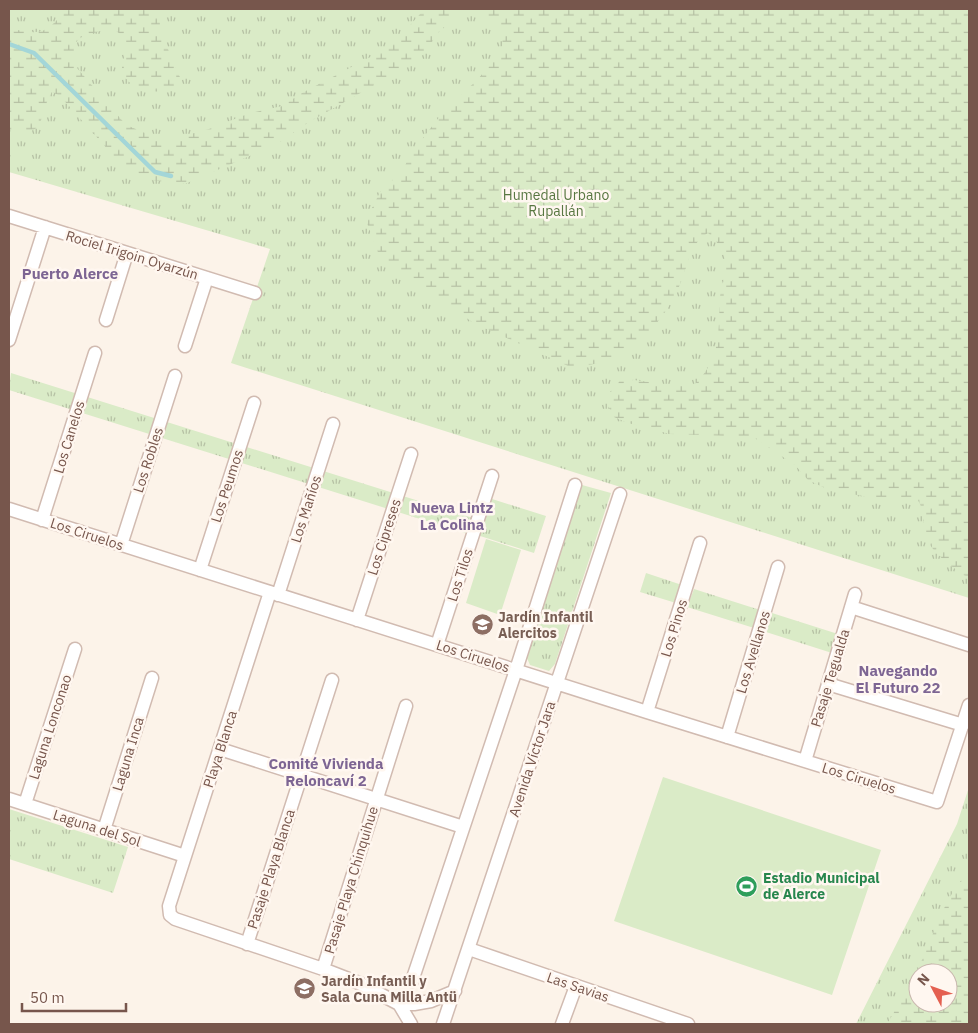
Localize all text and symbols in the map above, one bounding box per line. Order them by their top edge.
park label: Humedal Urbano Rupallán [503,186,609,220]
street label: Rociel Irigoin Oyarzún [63,226,201,284]
district label: Puerto Alerce [22,264,118,283]
street label: Los Canelos [49,398,89,476]
street label: Los Robles [129,425,167,495]
street label: Los Peumos [207,447,247,525]
street label: Los Mañíos [287,473,325,545]
street label: Los Cipreses [363,496,405,577]
district label: Nueva Lintz La Colina [411,498,494,534]
street label: Los Ciruelos [48,514,126,554]
street label: Los Tilos [443,546,477,604]
street label: Los Pinos [657,597,691,659]
place label: Jardín Infantil Alercitos [498,608,593,642]
street label: Los Avellanos [732,608,774,696]
school or university icon: Jardín Infantil Alercitos [470,613,494,637]
street label: Pasaje Tegualda [807,626,854,729]
street label: Los Ciruelos [434,636,512,676]
district label: Navegando El Futuro 22 [855,661,941,697]
street label: Laguna Lonconao [25,672,75,782]
street label: Avenida Víctor Jara [505,698,559,819]
street label: Playa Blanca [199,708,241,790]
street label: Laguna Inca [108,714,148,793]
district label: Comité Vivienda Reloncaví 2 [268,754,384,790]
street label: Los Ciruelos [820,758,898,798]
street label: Pasaje Playa Chinquihue [320,804,382,956]
street label: Laguna del Sol [51,805,143,851]
street label: Pasaje Playa Blanca [243,806,299,931]
place label: Estadio Municipal de Alerce [763,869,880,903]
sports icon: Estadio Municipal de Alerce [735,874,759,898]
north arrow [908,963,958,1013]
street label: Las Savias [544,968,612,1006]
text: N [913,970,933,989]
place label: Jardín Infantil y Sala Cuna Milla Antü [321,972,457,1006]
school or university icon: Jardín Infantil y Sala Cuna Milla Antü [293,977,317,1001]
scale bar [22,980,126,1012]
text: 50 m [30,988,65,1007]

